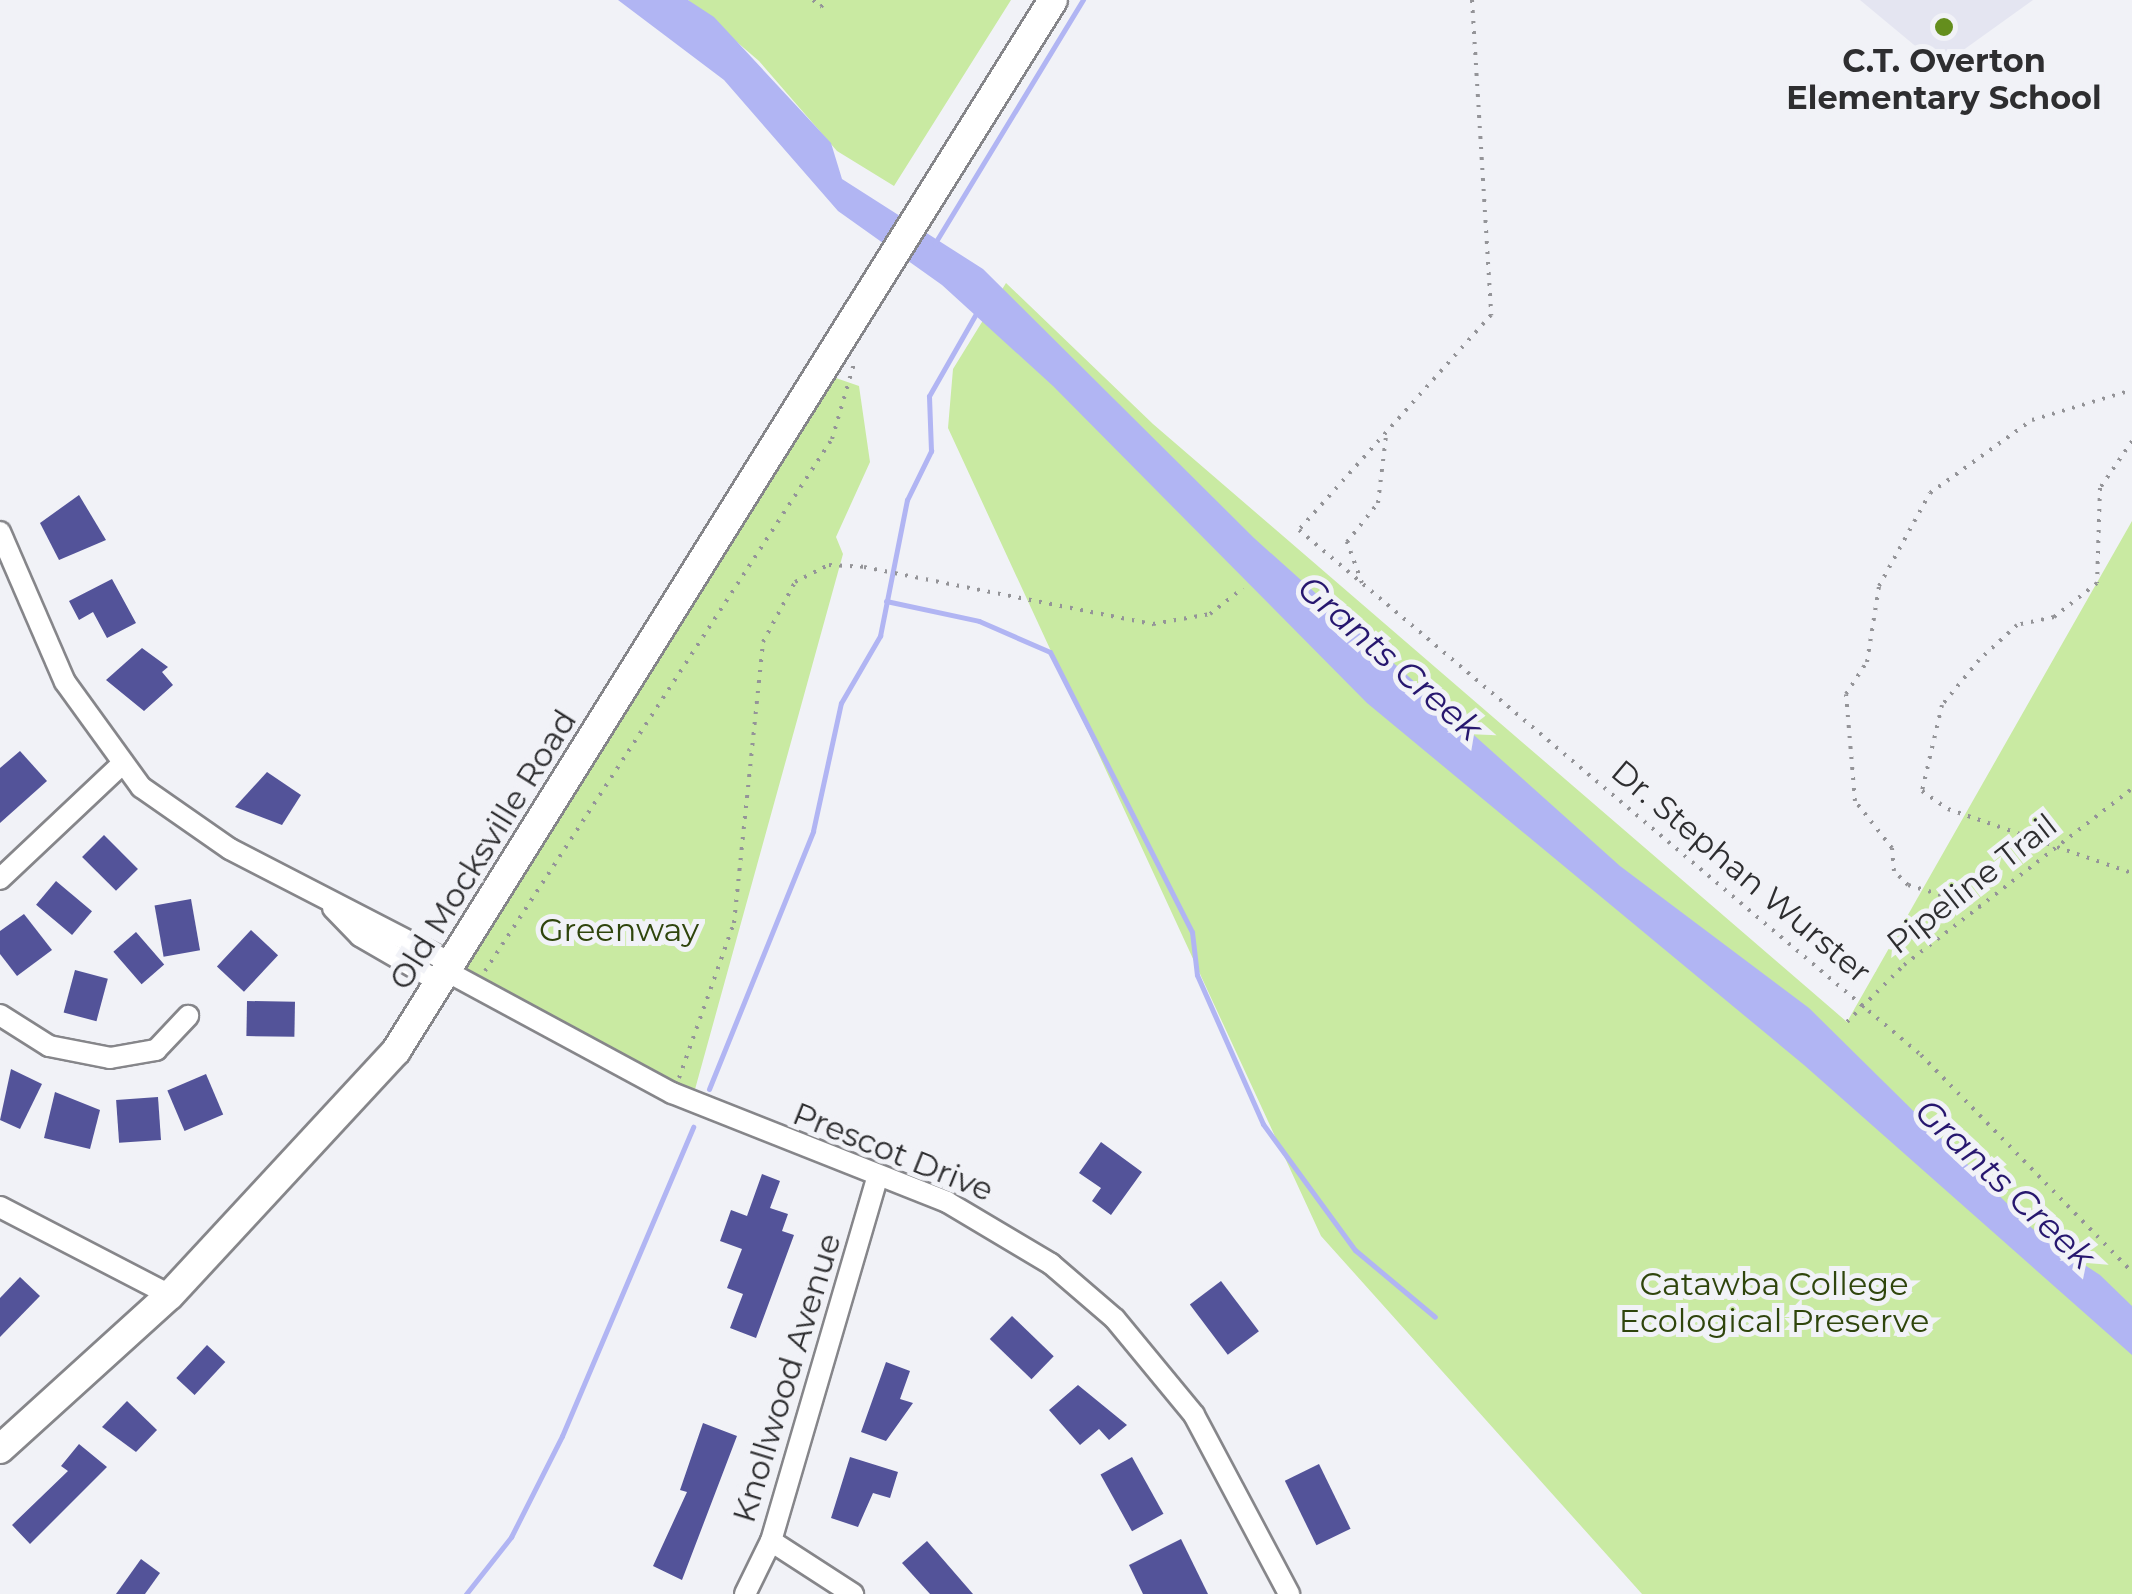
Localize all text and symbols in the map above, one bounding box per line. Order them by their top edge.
marker: C.T. Overton Elementary School [1933,16,1955,38]
place label: C.T. Overton Elementary School [1786,43,2102,118]
water label: Grants Creek [1289,567,1491,749]
street label: Old Mocksville Road [381,703,585,997]
street label: Dr. Stephan Wurster [1604,752,1878,992]
street label: Pipeline Trail [1880,806,2064,962]
park label: Greenway [539,911,699,949]
water label: Grants Creek [1906,1090,2104,1278]
street label: Prescot Drive [787,1094,999,1210]
street label: Knollwood Avenue [725,1229,849,1527]
park label: Catawba College Ecological Preserve [1619,1266,1929,1341]

